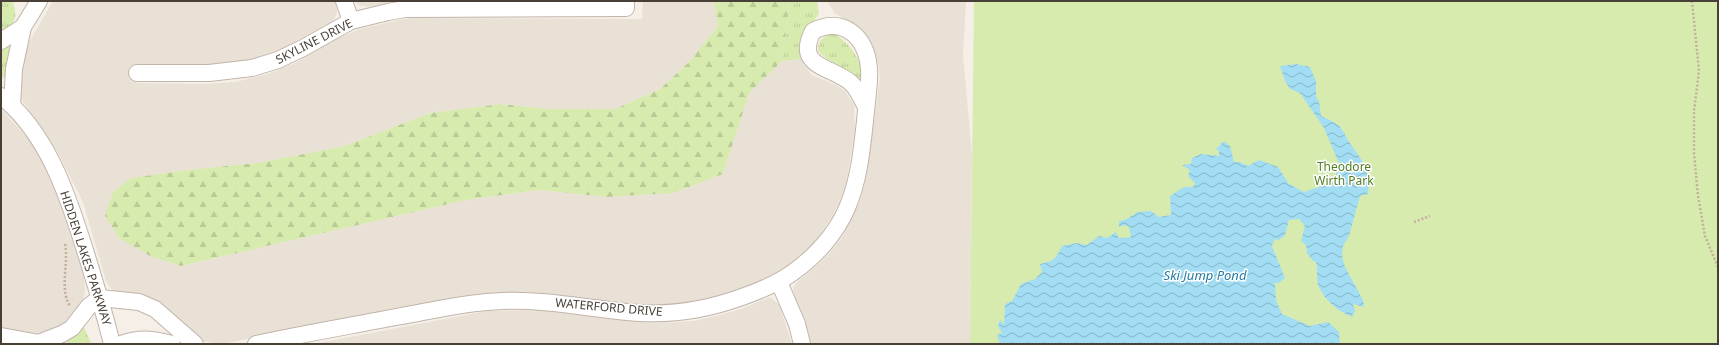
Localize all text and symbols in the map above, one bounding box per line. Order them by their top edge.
street label: SKYLINE DRIVE [273,14,355,68]
park label: Theodore Wirth Park [1314,158,1374,189]
street label: HIDDEN LAKES PARKWAY [56,188,116,328]
water label: Ski Jump Pond [1164,266,1247,284]
street label: WATERFORD DRIVE [555,294,663,320]

